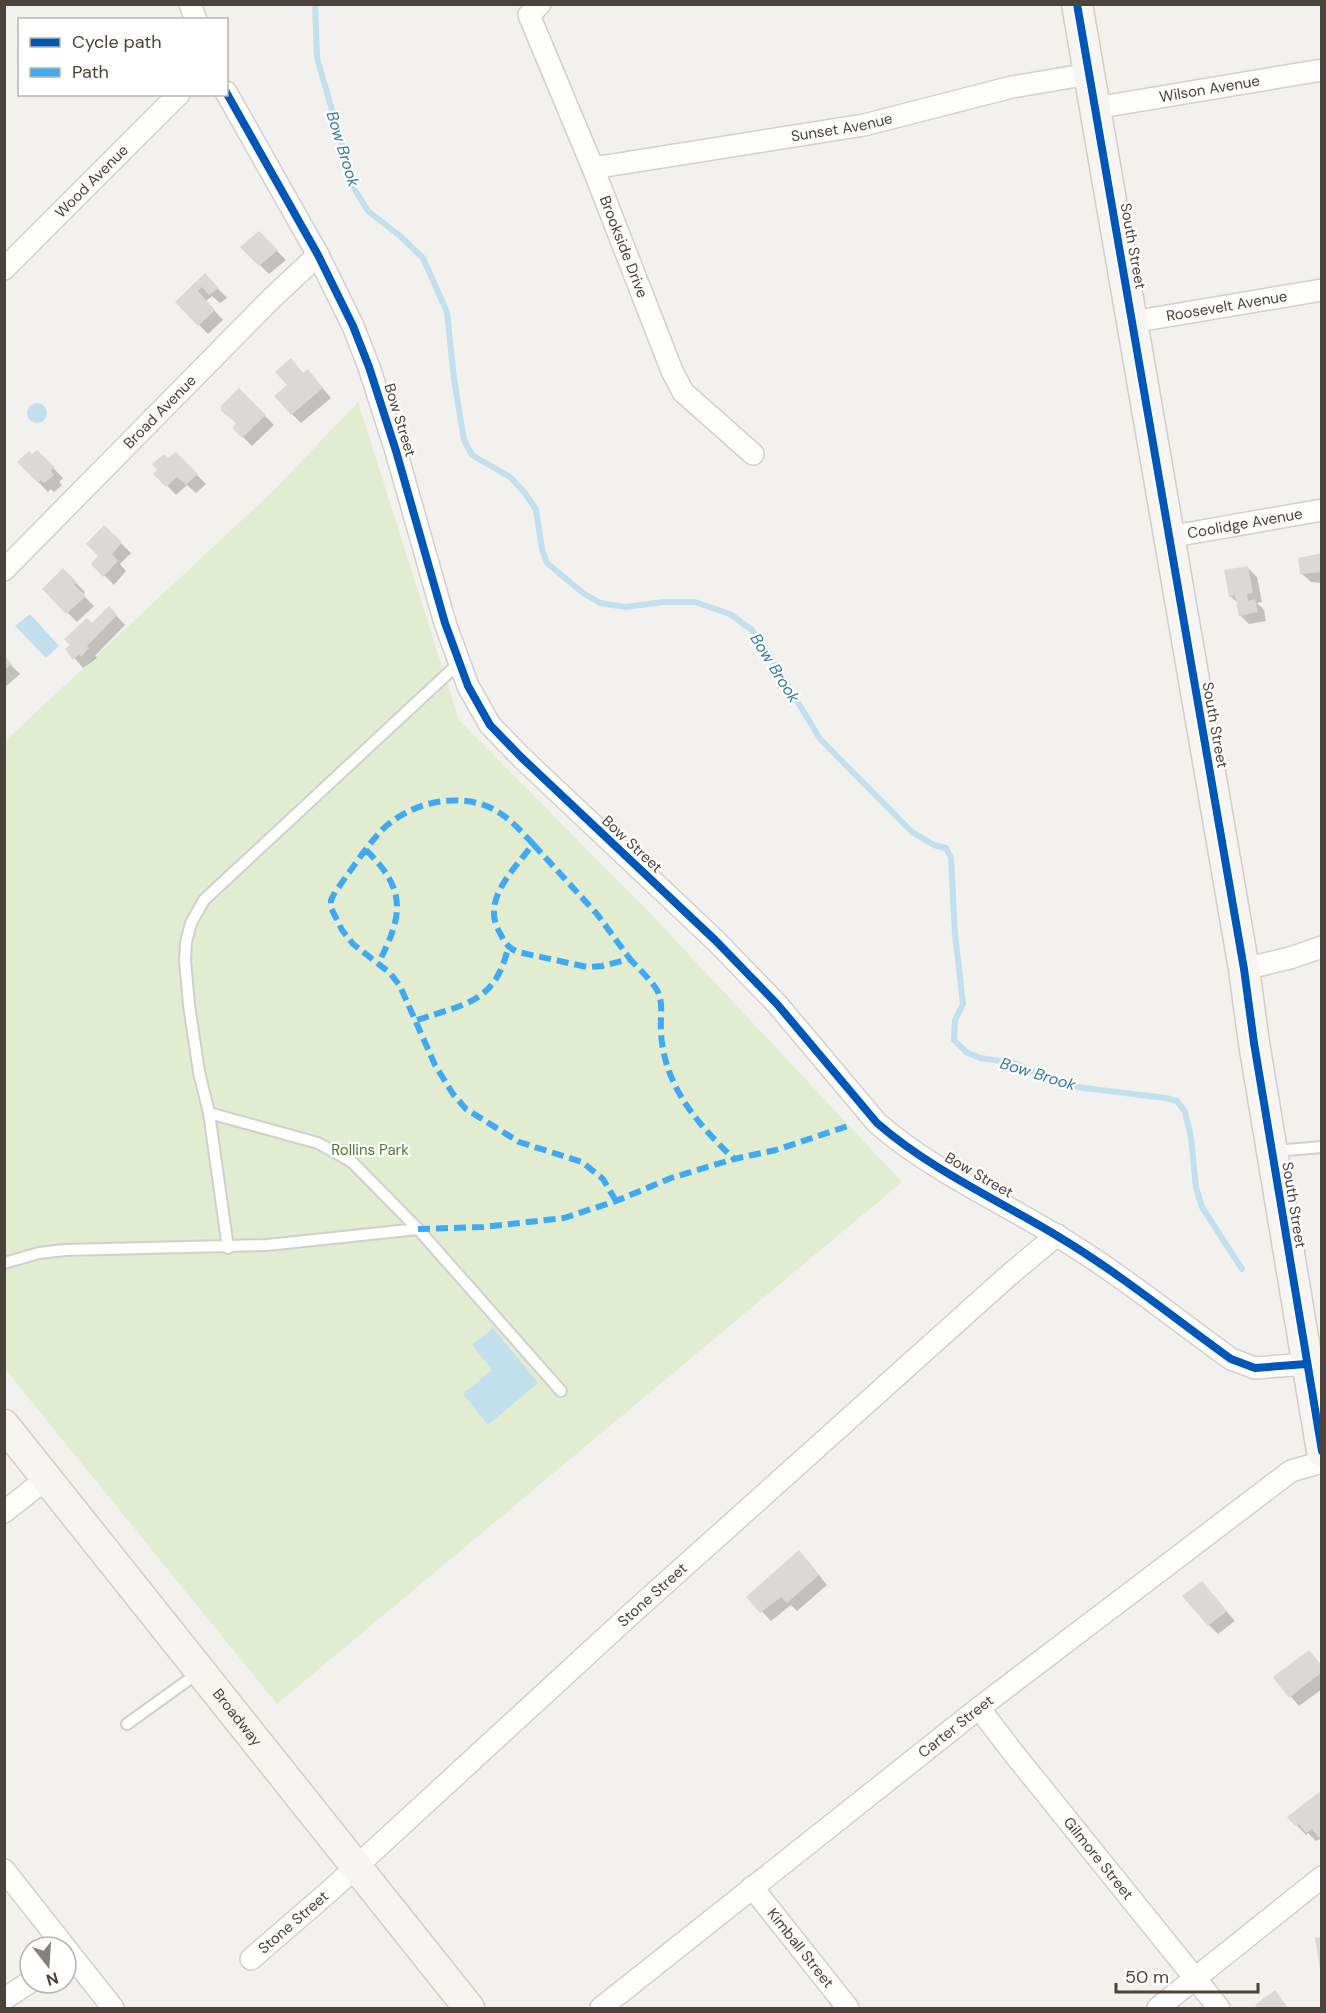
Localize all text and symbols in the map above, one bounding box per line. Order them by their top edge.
legend [18,18,228,96]
text: Cycle path [72,30,162,54]
text: Path [72,60,109,84]
street label: Wilson Avenue [1158,71,1261,107]
street label: Sunset Avenue [790,108,895,146]
water label: Bow Brook [322,109,365,190]
street label: Wood Avenue [51,140,133,222]
street label: Brookside Drive [595,193,653,301]
street label: South Street [1116,201,1150,291]
street label: Roosevelt Avenue [1165,286,1289,326]
street label: Broad Avenue [119,371,201,453]
street label: Bow Street [379,381,421,459]
street label: Coolidge Avenue [1186,504,1304,543]
water label: Bow Brook [745,629,805,707]
street label: South Street [1198,680,1232,770]
street label: Bow Street [598,811,667,877]
water label: Bow Brook [998,1053,1079,1096]
park label: Rollins Park [331,1140,409,1160]
street label: Bow Street [941,1147,1017,1203]
street label: South Street [1277,1160,1311,1250]
street label: Stone Street [613,1558,692,1631]
street label: Broadway [208,1684,267,1751]
street label: Carter Street [914,1690,998,1762]
street label: Gilmore Street [1059,1813,1138,1904]
street label: Stone Street [254,1886,333,1958]
street label: Kimball Street [763,1904,838,1992]
north arrow [18,1935,78,1995]
scale bar [1116,1956,1258,1994]
text: 50 m [1125,1965,1169,1989]
text: N [44,1967,61,1991]

